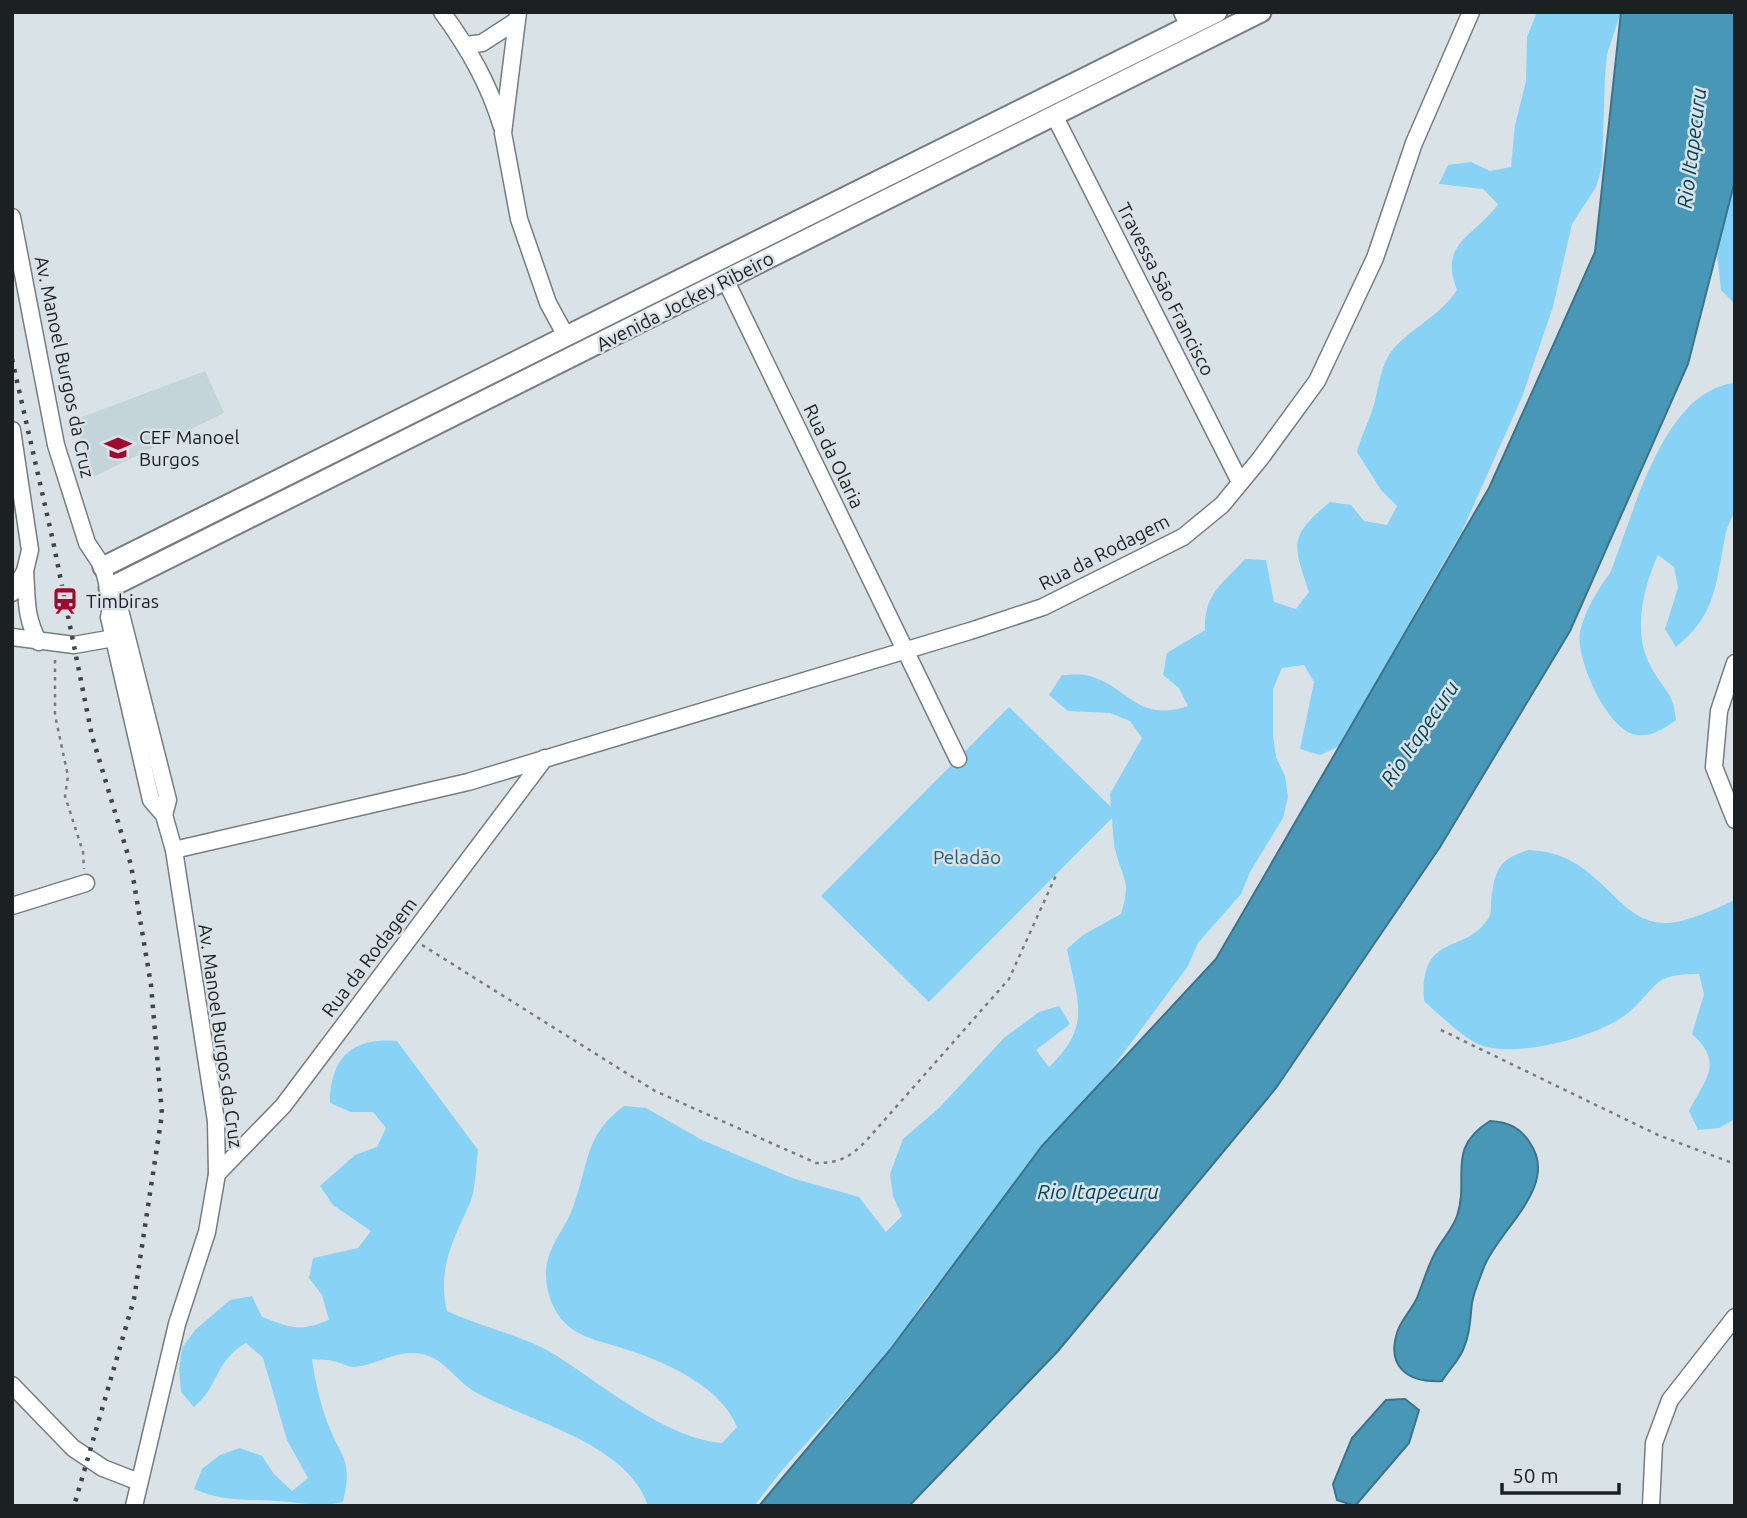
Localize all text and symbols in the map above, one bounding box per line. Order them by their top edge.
water label: Rio Itapecuru [1672,86,1710,210]
street label: Travessa São Francisco [1113,199,1219,379]
street label: Avenida Jockey Ribeiro [593,247,777,355]
street label: Av. Manoel Burgos da Cruz [31,254,99,480]
street label: Rua da Olaria [799,400,869,512]
place label: CEF Manoel Burgos [139,426,239,470]
school or university icon: CEF Manoel Burgos [103,433,133,463]
street label: Rua da Rodagem [1035,510,1173,594]
station icon: Timbiras [50,586,80,616]
place label: Timbiras [86,590,159,612]
water label: Rio Itapecuru [1375,676,1463,790]
park label: Peladão [933,846,1001,868]
street label: Rua da Rodagem [317,893,421,1021]
street label: Av. Manoel Burgos da Cruz [194,922,248,1150]
water label: Rio Itapecuru [1037,1179,1159,1203]
scale bar [1502,1452,1619,1496]
text: 50 m [1512,1463,1559,1487]

